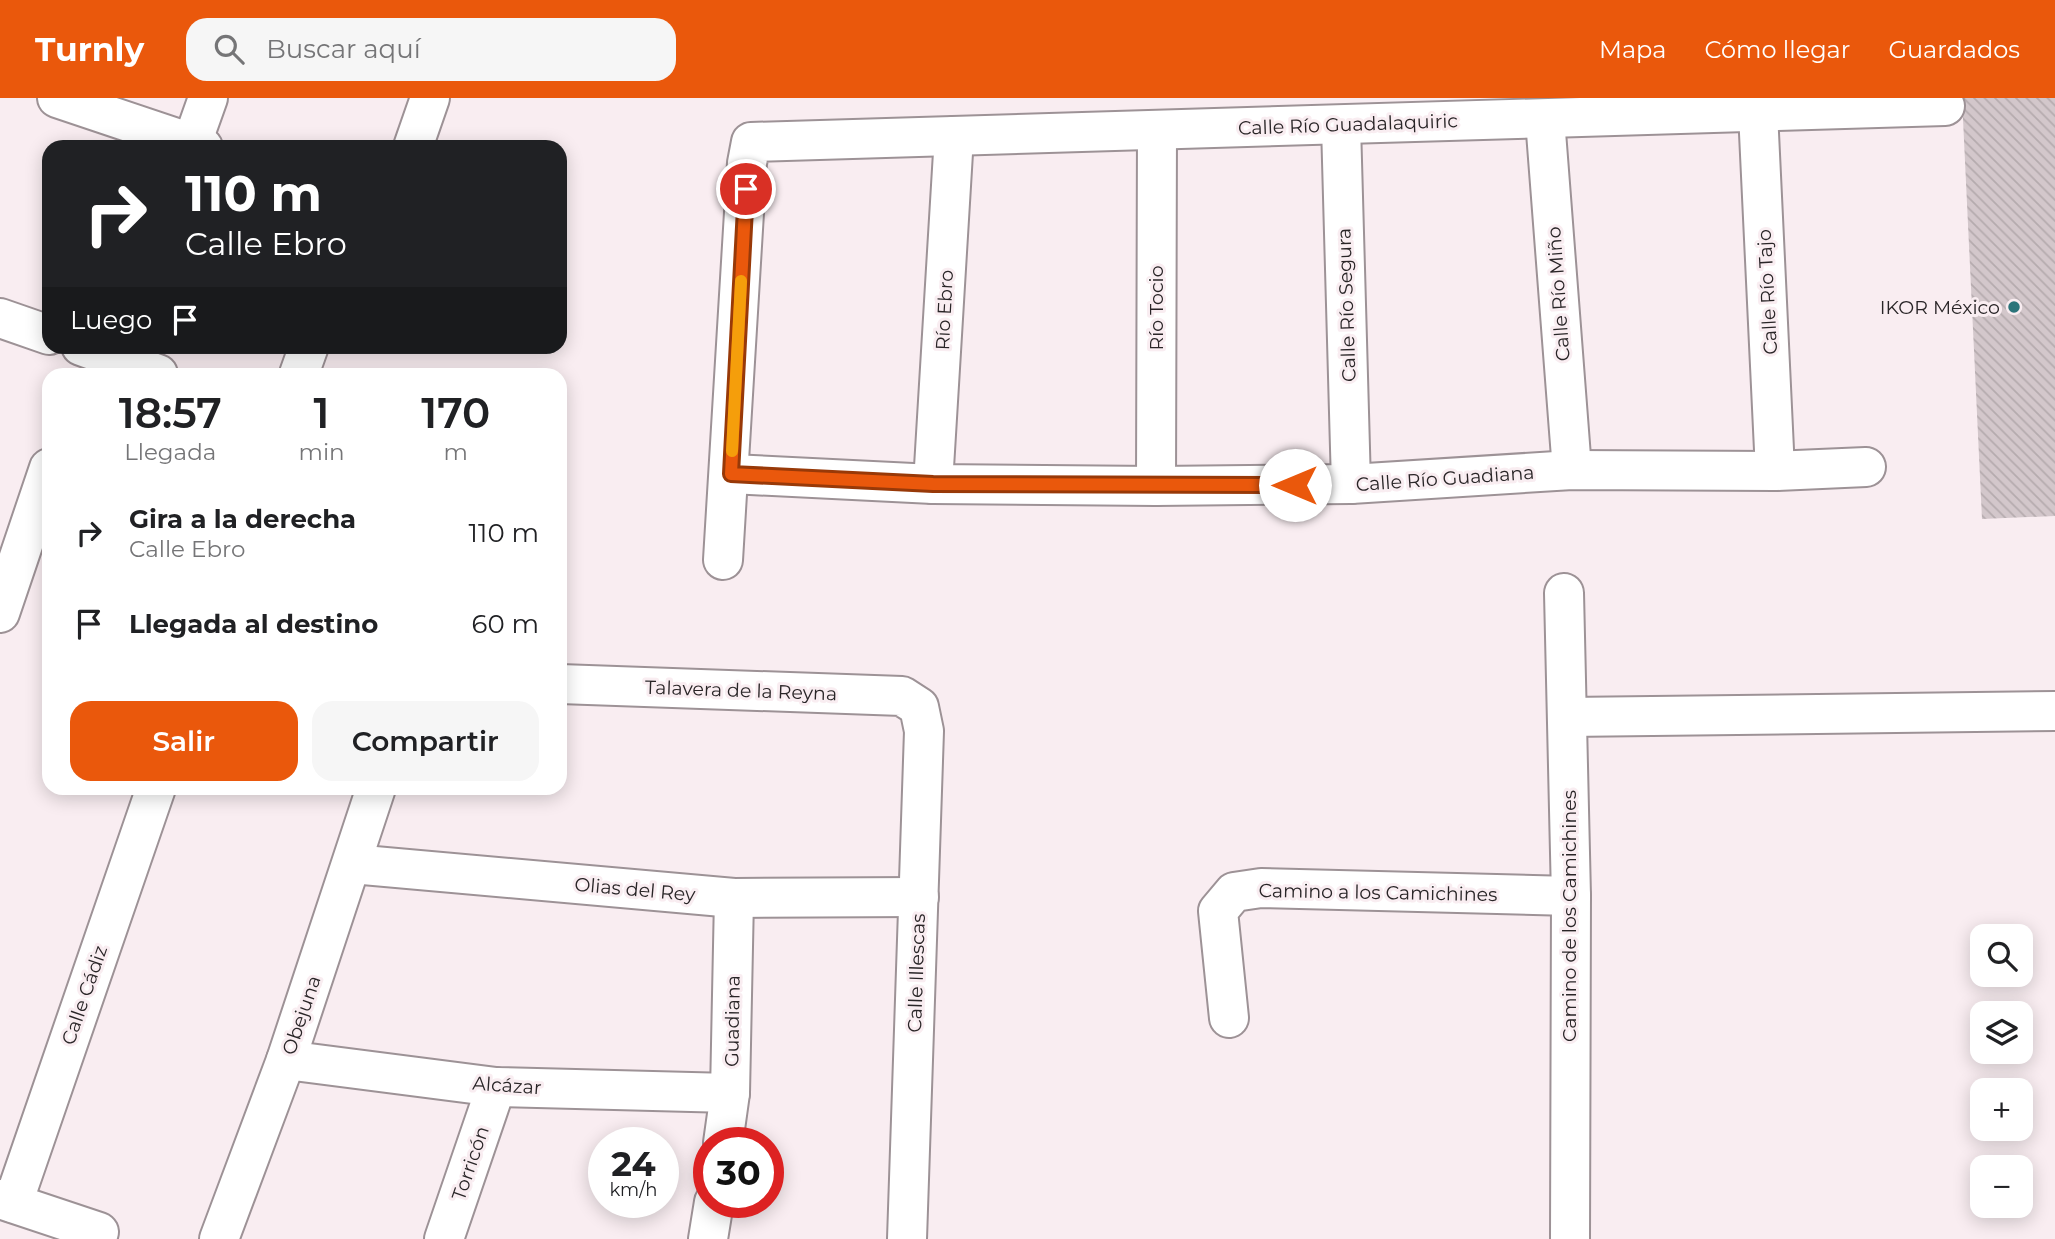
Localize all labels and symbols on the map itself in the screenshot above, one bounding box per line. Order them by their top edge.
street label: Calle Río Guadalaquiric [1238,109,1458,140]
pin [716,159,776,219]
street label: Calle Río Miño [1542,226,1575,362]
street label: Calle Río Segura [1332,228,1361,382]
street label: Calle Río Tajo [1753,229,1782,355]
street label: Río Tocio [1145,265,1168,351]
street label: Río Ebro [931,269,958,351]
place label: IKOR México [1880,296,2000,319]
marker: IKOR México [2006,299,2022,315]
position arrow [1258,448,1332,522]
street label: Calle Río Guadiana [1355,461,1535,496]
street label: Talavera de la Reyna [644,676,837,705]
street label: Camino de los Camichines [1558,790,1581,1042]
street label: Olias del Rey [573,873,697,906]
street label: Camino a los Camichines [1258,879,1498,906]
street label: Calle Illescas [903,913,930,1033]
street label: Calle Cádiz [57,943,112,1048]
street label: Obejuna [277,973,326,1058]
street label: Guadiana [720,975,745,1067]
street label: Alcázar [472,1072,542,1099]
street label: Torricón [447,1123,494,1203]
speed limit sign: 30 [693,1127,784,1218]

